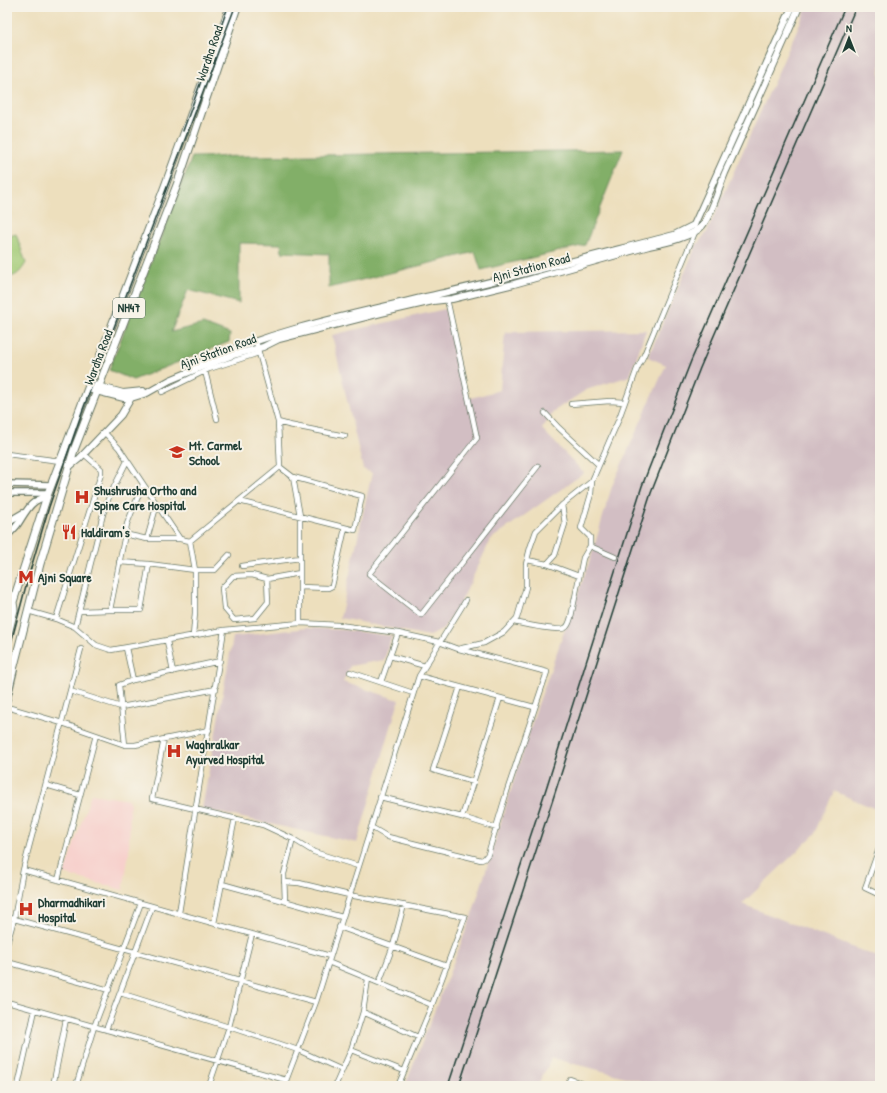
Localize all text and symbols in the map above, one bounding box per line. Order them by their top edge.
north arrow [829,18,869,58]
text: N [846,21,852,35]
street label: Wardha Road [191,23,227,83]
street label: Ajni Station Road [490,248,572,286]
road number: NH47 [113,298,145,318]
street label: Wardha Road [79,327,117,387]
street label: Ajni Station Road [178,329,258,373]
place label: Mt. Carmel School [189,436,242,469]
school or university icon: Mt. Carmel School [168,443,186,461]
place label: Shushrusha Ortho and Spine Care Hospital [94,481,197,515]
hospital icon: Shushrusha Ortho and Spine Care Hospital [73,488,91,506]
restaurant icon: Haldiram's [60,523,78,541]
place label: Haldiram's [81,523,130,541]
metro station icon: Ajni Square [17,568,35,586]
place label: Ajni Square [38,568,92,587]
place label: Waghralkar Ayurved Hospital [186,735,265,769]
hospital icon: Waghralkar Ayurved Hospital [165,742,183,760]
place label: Dharmadhikari Hospital [38,893,106,927]
hospital icon: Dharmadhikari Hospital [17,900,35,918]

